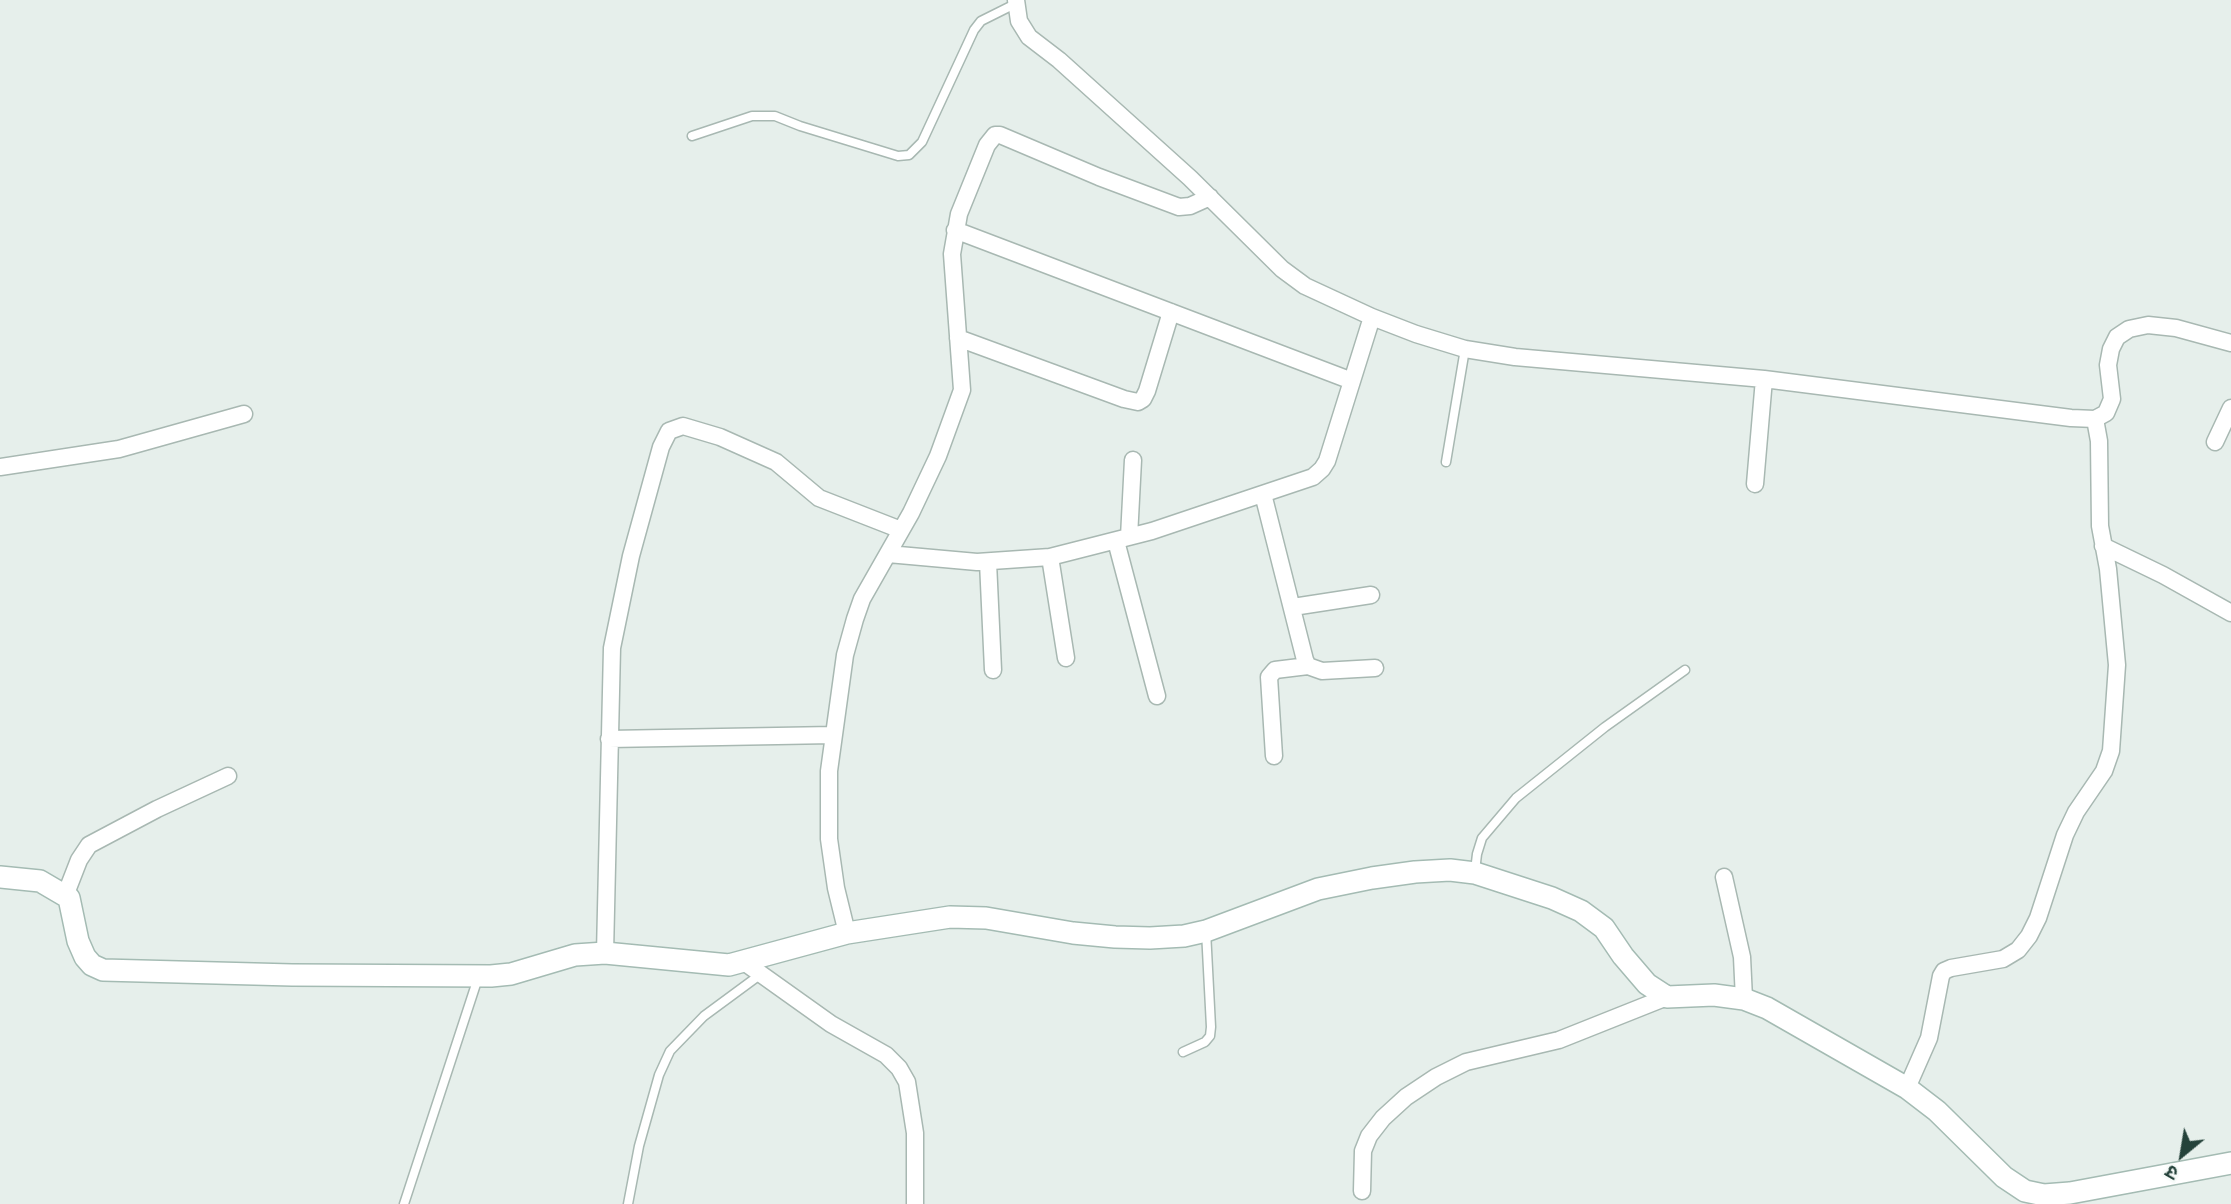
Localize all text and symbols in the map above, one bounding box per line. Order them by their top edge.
north arrow [2147,1120,2217,1190]
text: उ [2160,1159,2183,1187]

